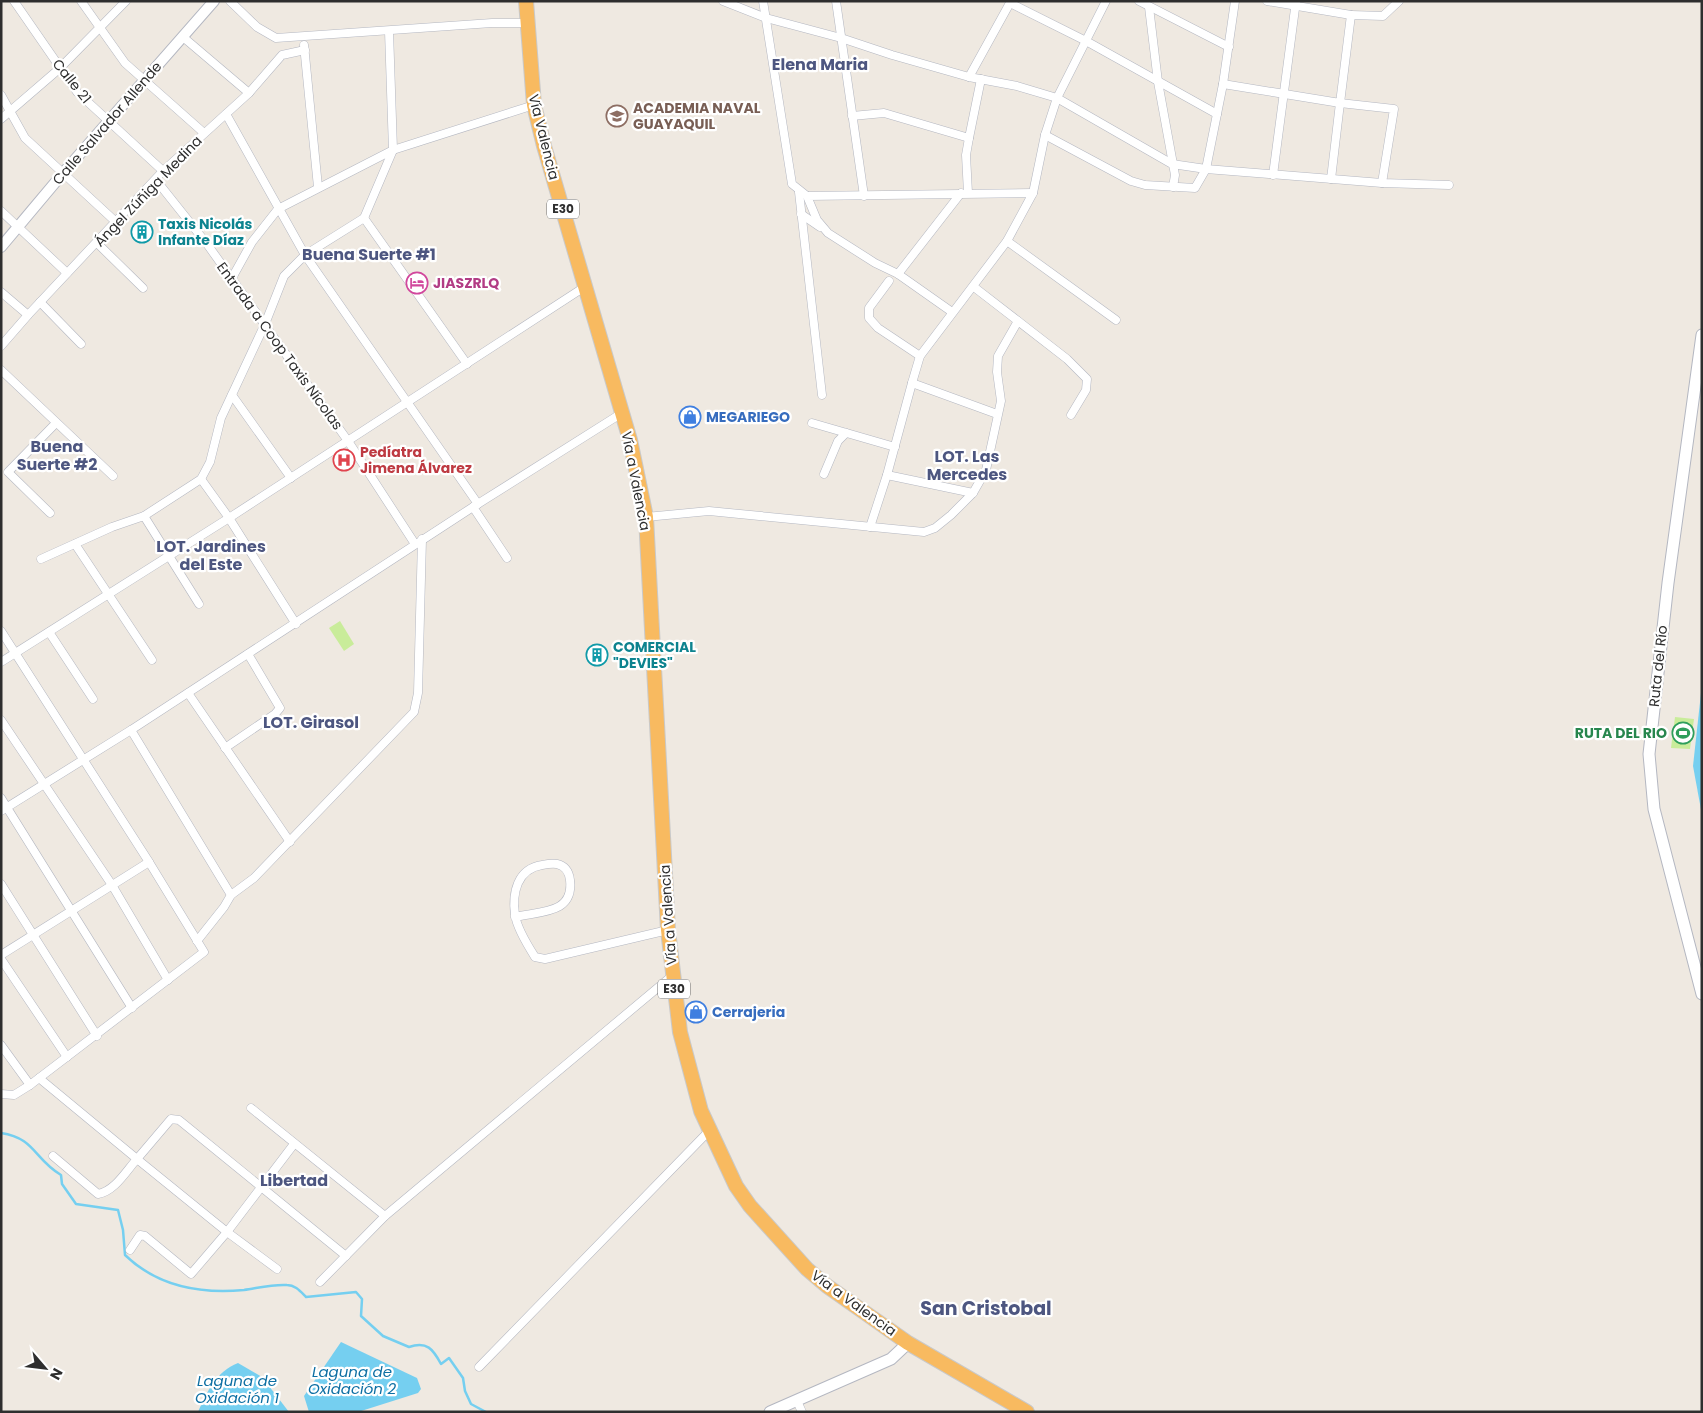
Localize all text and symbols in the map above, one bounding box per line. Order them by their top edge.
district label: Elena Maria [772,53,868,76]
street label: Calle 21 [48,54,96,108]
street label: Calle Salvador Allende [48,57,166,189]
street label: Vía Valencia [524,92,564,182]
place label: ACADEMIA NAVAL GUAYAQUIL [633,98,761,134]
school or university icon: ACADEMIA NAVAL GUAYAQUIL [605,104,629,128]
street label: Ángel Zúñiga Medina [90,131,206,251]
road number: E30 [547,200,579,218]
place label: Taxis Nicolás Infante Díaz [158,214,253,250]
building icon: Taxis Nicolás Infante Díaz [130,220,154,244]
district label: Buena Suerte #1 [302,243,436,266]
street label: Entrada a Coop Taxis Nícolas [212,258,348,434]
hotel icon: JIASZRLQ [405,271,429,295]
place label: JIASZRLQ [433,273,499,293]
shop icon: MEGARIEGO [678,405,702,429]
place label: MEGARIEGO [706,407,790,427]
street label: Vía a Valencia [617,430,655,532]
district label: Buena Suerte #2 [17,435,97,476]
place label: Pedíatra Jimena Álvarez [360,442,472,478]
district label: LOT. Las Mercedes [927,445,1007,486]
hospital icon: Pedíatra Jimena Álvarez [332,448,356,472]
district label: LOT. Jardines del Este [156,535,266,576]
street label: Ruta del Río [1644,624,1672,708]
place label: COMERCIAL "DEVIES" [613,637,696,673]
building icon: COMERCIAL "DEVIES" [585,643,609,667]
district label: LOT. Girasol [263,711,359,734]
sports icon: RUTA DEL RIO [1671,721,1695,745]
place label: RUTA DEL RIO [1575,723,1667,743]
street label: Vía a Valencia [655,864,681,966]
road number: E30 [658,980,690,999]
shop icon: Cerrajeria [684,1000,708,1024]
place label: Cerrajeria [712,1002,785,1022]
district label: Libertad [260,1169,328,1192]
street label: Vía a Valencia [807,1265,901,1341]
district label: San Cristobal [920,1295,1052,1322]
north arrow [20,1343,70,1393]
water label: Laguna de Oxidación 2 [308,1361,396,1399]
text: N [45,1365,68,1383]
water label: Laguna de Oxidación 1 [195,1370,279,1408]

